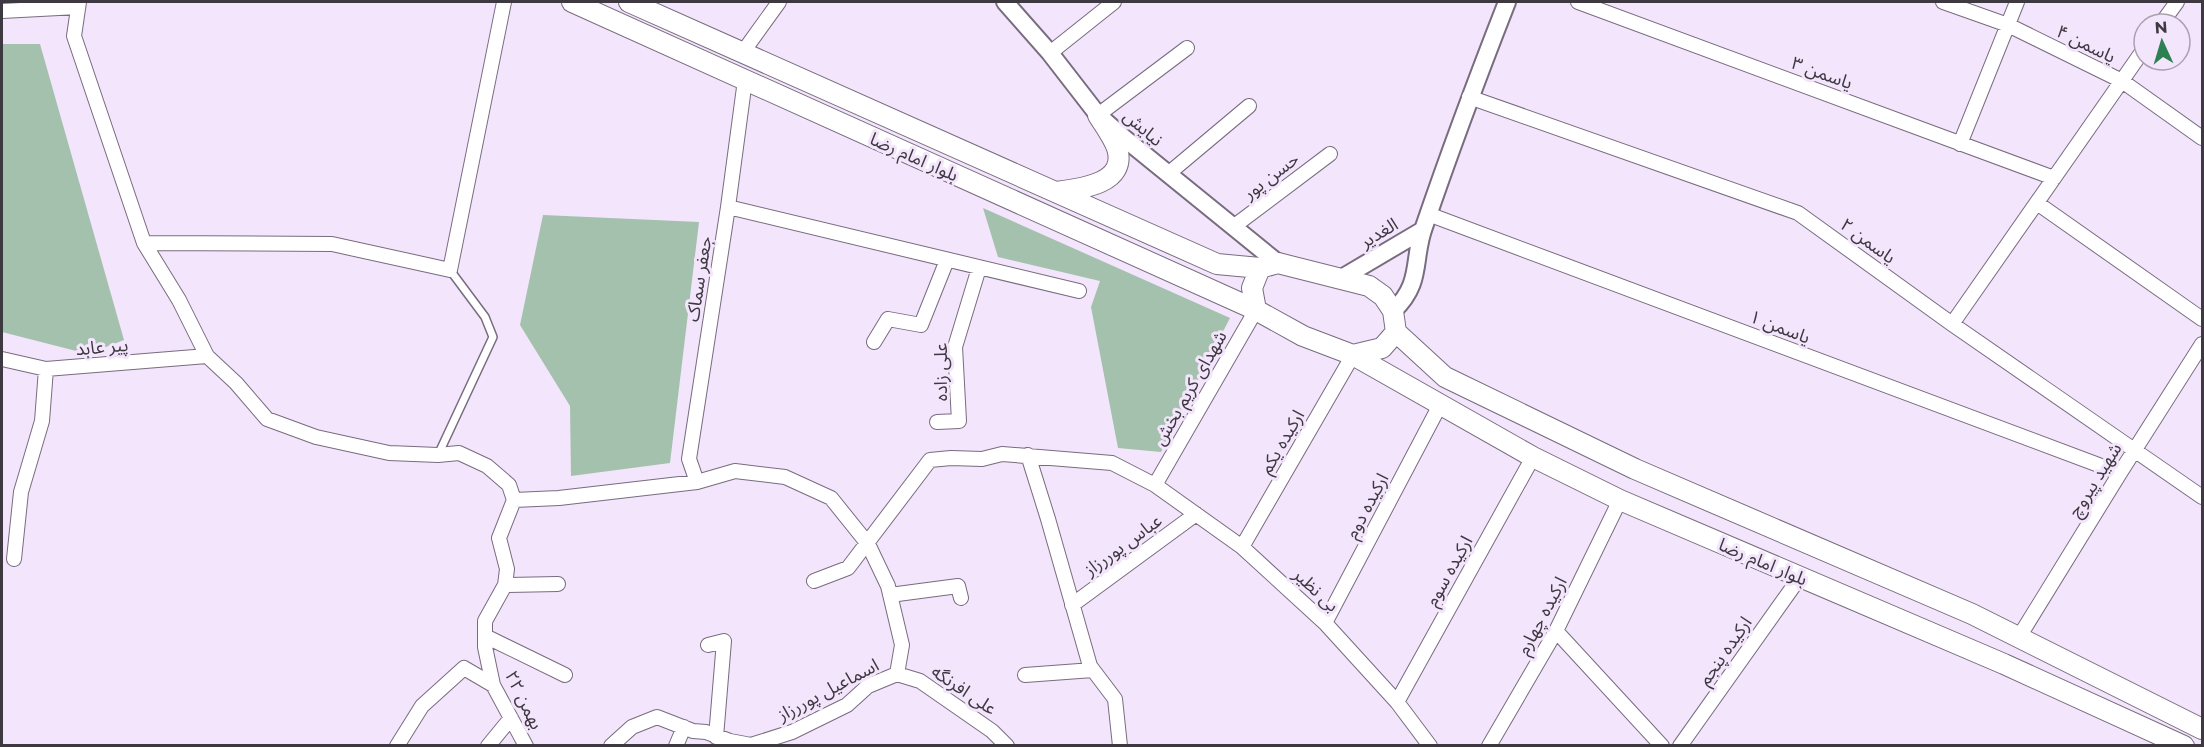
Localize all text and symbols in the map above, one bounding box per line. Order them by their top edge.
north arrow [2132,12,2192,72]
text: N [2154,18,2168,37]
street label: یاسمن ۴ [2053,20,2119,68]
street label: یاسمن ۳ [1788,52,1856,94]
street label: نیایش [1119,105,1167,151]
street label: بلوار امام رضا [865,128,962,189]
street label: حسن پور [1238,148,1303,205]
street label: الغدیر [1355,213,1402,253]
street label: یاسمن ۲ [1836,213,1900,269]
street label: جعفر سماک [681,235,717,323]
street label: یاسمن ۱ [1747,305,1813,349]
street label: شهدای کریم بخش [1148,327,1233,450]
street label: پیر عابد [75,334,129,360]
street label: علی زاده [930,343,952,401]
street label: ارکیده یکم [1255,406,1311,479]
street label: شهید پیروچ [2064,439,2128,522]
street label: ارکیده دوم [1341,469,1396,544]
street label: عباس پوررزاز [1079,509,1166,581]
street label: ارکیده سوم [1421,532,1480,612]
street label: بلوار امام رضا [1714,533,1811,593]
street label: بی نظیر [1288,563,1343,617]
street label: ارکیده چهارم [1512,573,1574,660]
street label: ارکیده پنجم [1693,612,1758,691]
street label: اسماعیل پوررزاز [773,654,883,727]
street label: علی افرنگه [927,660,1001,720]
street label: ۲۲ بهمن [500,667,548,733]

